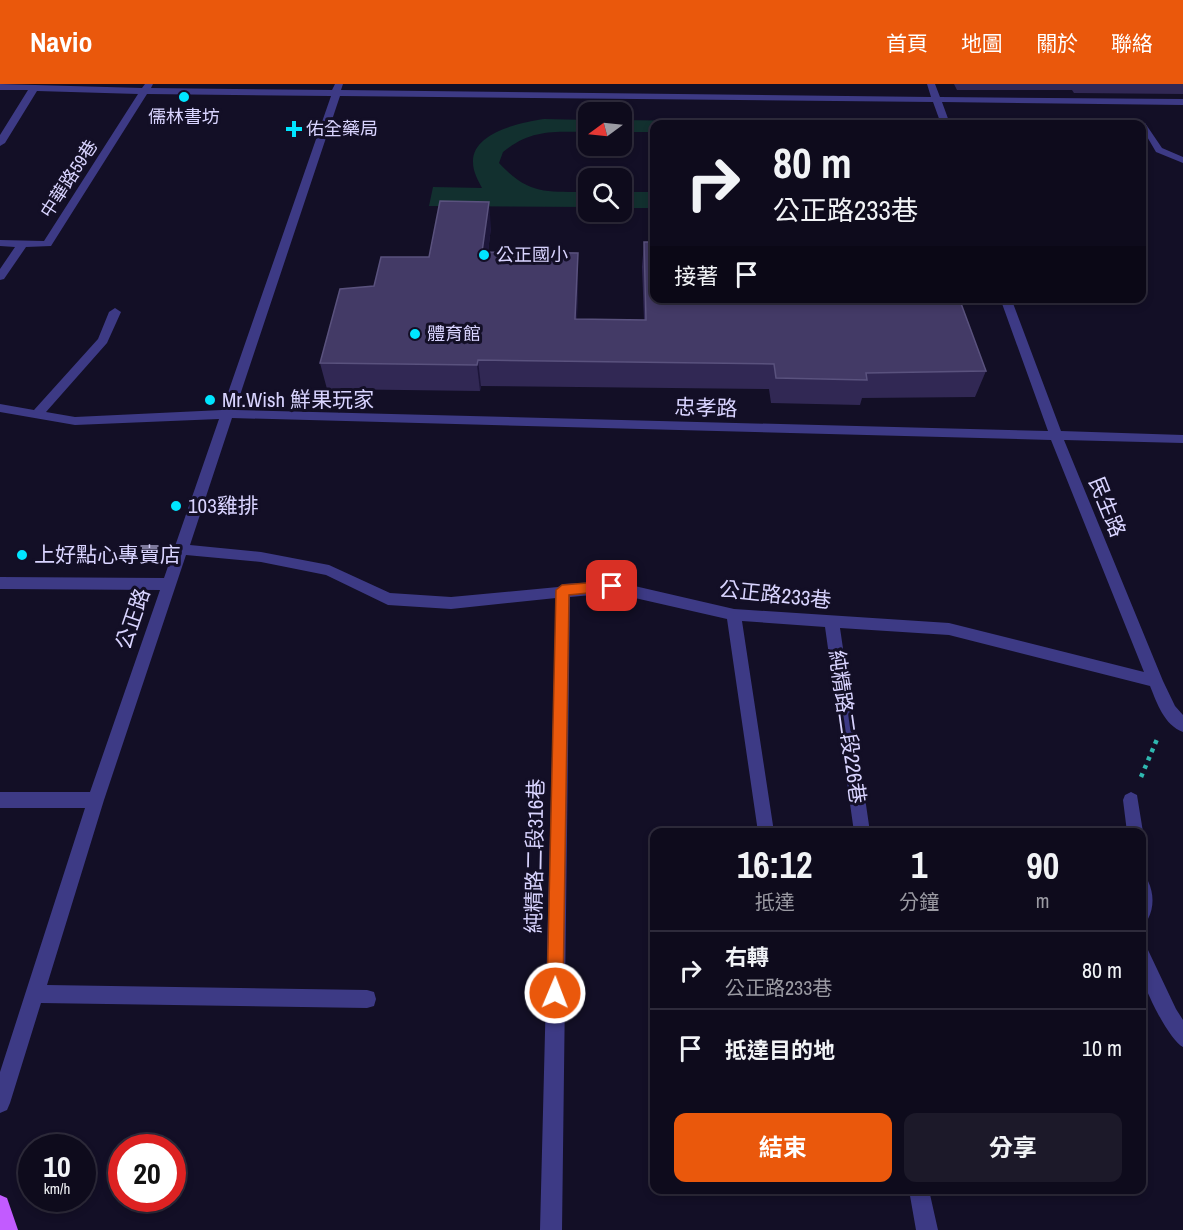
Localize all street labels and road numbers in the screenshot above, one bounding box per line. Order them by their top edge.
street label: 中華路59巷 [34,135,103,223]
street label: 忠孝路 [674,392,738,423]
street label: 民生路 [1082,472,1133,541]
street label: 公正路233巷 [717,574,833,615]
street label: 公正路 [109,584,156,653]
street label: 純精路二段226巷 [822,648,873,806]
street label: 純精路二段316巷 [519,778,550,934]

